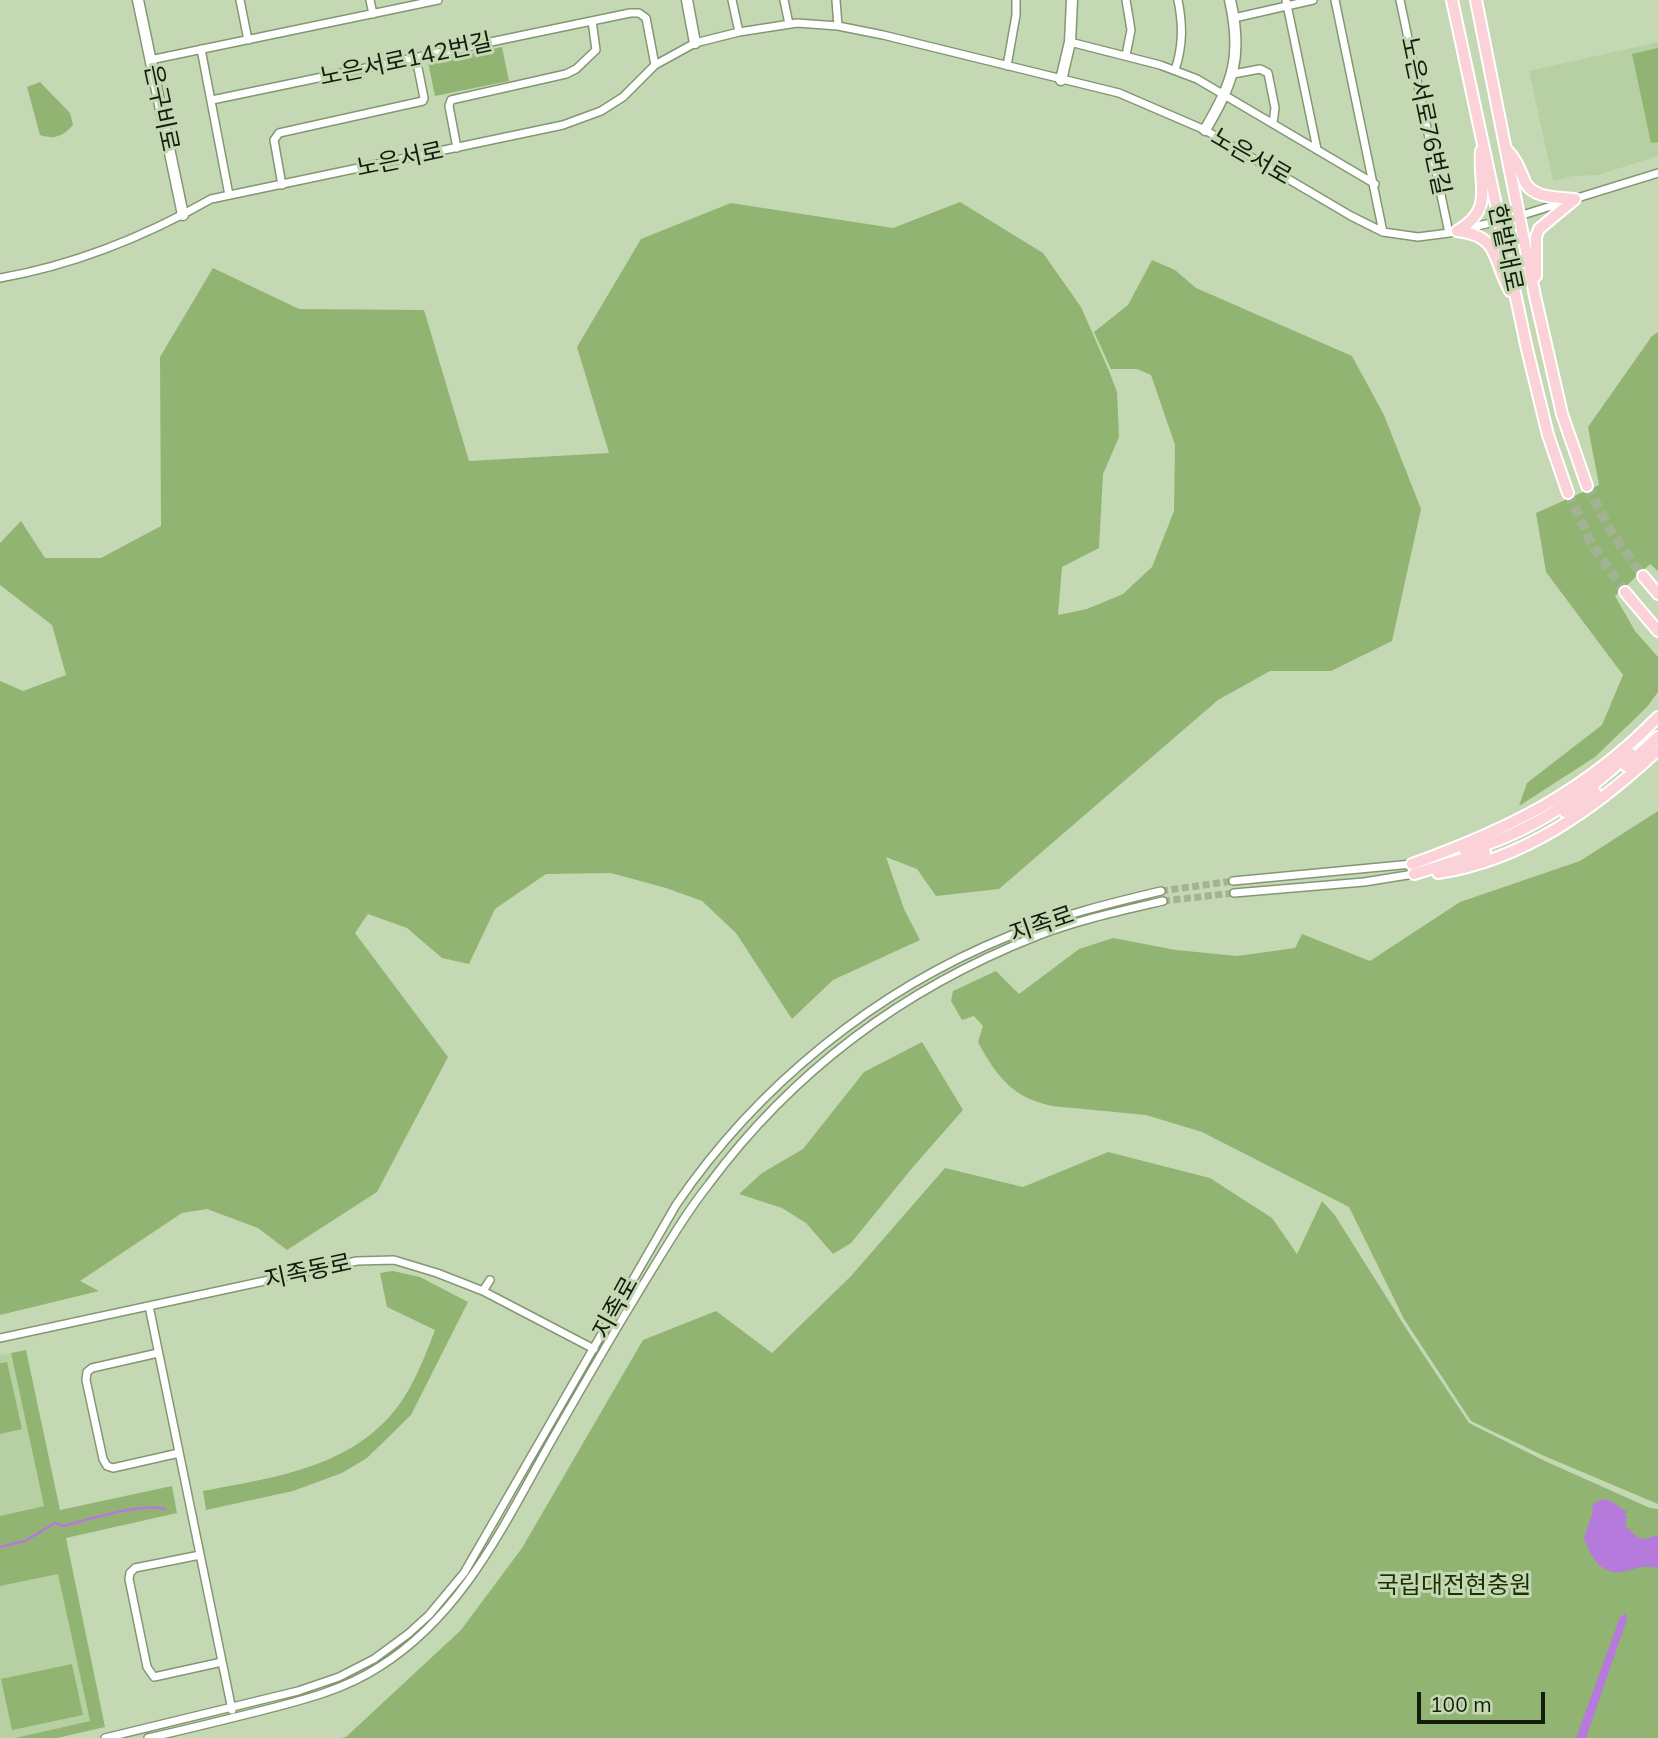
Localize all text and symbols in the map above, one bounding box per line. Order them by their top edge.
street label: 노은서로142번길 [317,28,495,92]
street label: 노은서로76번길 [1394,34,1456,198]
street label: 은구비로 [138,62,184,154]
street label: 노은서로 [1206,122,1296,192]
street label: 노은서로 [354,137,446,183]
street label: 한밭대로 [1482,202,1528,294]
street label: 지족로 [1006,901,1078,949]
street label: 지족동로 [262,1249,354,1295]
street label: 지족로 [587,1272,645,1344]
park label: 국립대전현충원 [1377,1572,1531,1600]
scale bar [1420,1678,1548,1722]
text: 100 m [1430,1691,1492,1717]

